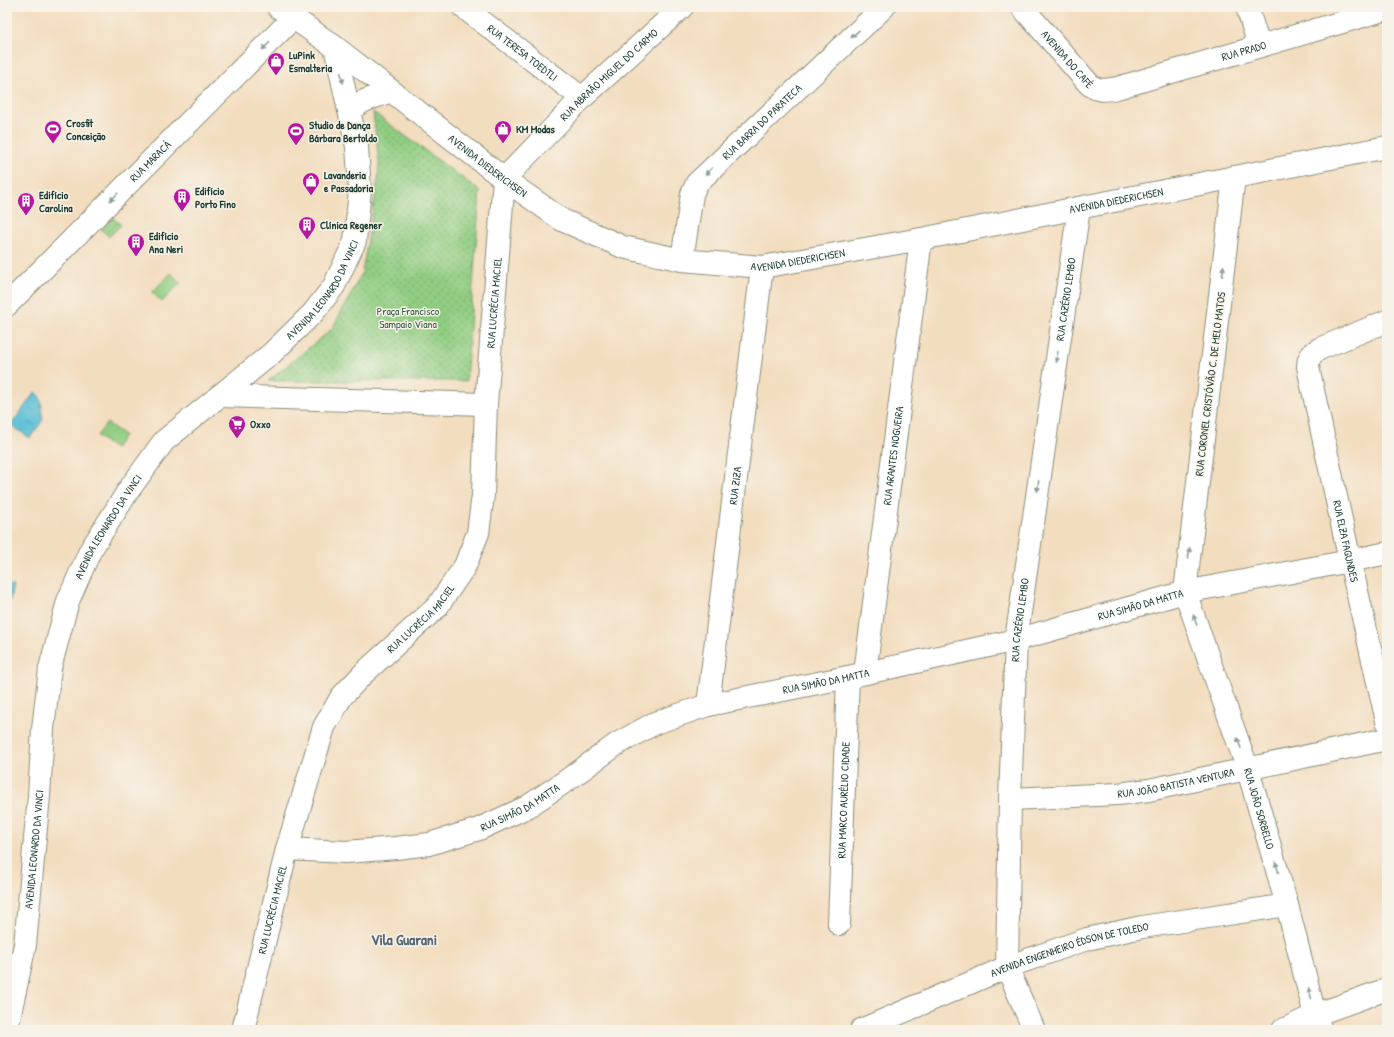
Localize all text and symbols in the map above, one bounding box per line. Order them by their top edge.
street label: RUA TERESA TOEDTLI [485,21,561,84]
street label: RUA ABRAÃO MIGUEL DO CARMO [557,25,661,124]
street label: AVENIDA DO CAFÉ [1038,27,1096,91]
one-way arrow [850,29,860,38]
street label: RUA PRADO [1220,38,1268,64]
one-way arrow [261,41,271,51]
place label: LuPink Esmalteria [289,48,333,75]
shop icon: LuPink Esmalteria [266,51,286,76]
one-way arrow [339,72,345,84]
street label: RUA BARRA DO PARATECA [719,81,805,163]
place label: Crosfit Conceição [66,116,106,143]
place label: Studio de Dança Bárbara Bertoldo [309,118,378,145]
sports icon: Crosfit Conceição [43,119,63,144]
shop icon: KM Modas [493,119,513,144]
sports icon: Studio de Dança Bárbara Bertoldo [286,121,306,146]
place label: KM Modas [516,122,555,136]
street label: AVENIDA DIEDERICHSEN [445,131,530,200]
street label: RUA MARACÁ [127,137,174,185]
one-way arrow [704,166,714,175]
place label: Lavanderia e Passadoria [323,168,374,195]
shop icon: Lavanderia e Passadoria [301,171,321,196]
place label: Edifício Porto Fino [195,184,236,211]
street label: AVENIDA DIEDERICHSEN [1068,184,1165,217]
building icon: Edifício Porto Fino [172,187,192,212]
place label: Edifício Carolina [39,188,73,215]
building icon: Edifício Carolina [16,191,36,216]
one-way arrow [109,192,119,202]
building icon: Clínica Regener [297,215,317,240]
place label: Clínica Regener [320,218,383,233]
place label: Edifício Ana Neri [149,229,183,256]
building icon: Edifício Ana Neri [126,232,146,257]
street label: AVENIDA LEONARDO DA VINCI [283,237,362,343]
street label: AVENIDA DIEDERICHSEN [750,245,846,274]
street label: RUA LUCRÉCIA MACIEL [483,257,505,349]
street label: RUA CAZÉRIO LEMBO [1053,257,1079,342]
one-way arrow [1220,265,1226,277]
street label: RUA CORONEL CRISTÓVÃO C. DE MELO MATOS [1192,291,1228,477]
park label: Praça Francisco Sampaio Viana [377,304,440,331]
one-way arrow [1054,351,1060,363]
street label: RUA ARANTES NOGUEIRA [880,405,906,506]
supermarket icon: Oxxo [227,414,247,439]
place label: Oxxo [250,417,271,431]
street label: RUA ZIZA [726,465,744,505]
street label: AVENIDA LEONARDO DA VINCI [72,472,145,581]
one-way arrow [1035,480,1041,492]
street label: RUA ELZA FAGUNDES [1330,499,1362,583]
one-way arrow [1186,547,1193,559]
street label: RUA CAZÉRIO LEMBO [1008,577,1032,662]
street label: RUA LUCRÉCIA MACIEL [384,582,457,656]
street label: RUA SIMÃO DA MATTA [1096,586,1185,623]
one-way arrow [1192,614,1198,626]
street label: RUA SIMÃO DA MATTA [781,665,871,697]
one-way arrow [1235,736,1241,748]
street label: RUA MARCO AURÉLIO CIDADE [834,741,853,859]
street label: RUA JOÃO BATISTA VENTURA [1117,765,1236,801]
street label: RUA JOÃO SORBELLO [1241,766,1278,851]
street label: RUA SIMÃO DA MATTA [478,780,563,834]
street label: AVENIDA LEONARDO DA VINCI [21,789,46,910]
one-way arrow [1273,861,1279,873]
street label: RUA LUCRÉCIA MACIEL [255,864,290,955]
street label: AVENIDA ENGENHEIRO ÉDSON DE TOLEDO [988,919,1149,980]
district label: Vila Guarani [371,929,437,950]
one-way arrow [1307,986,1313,998]

